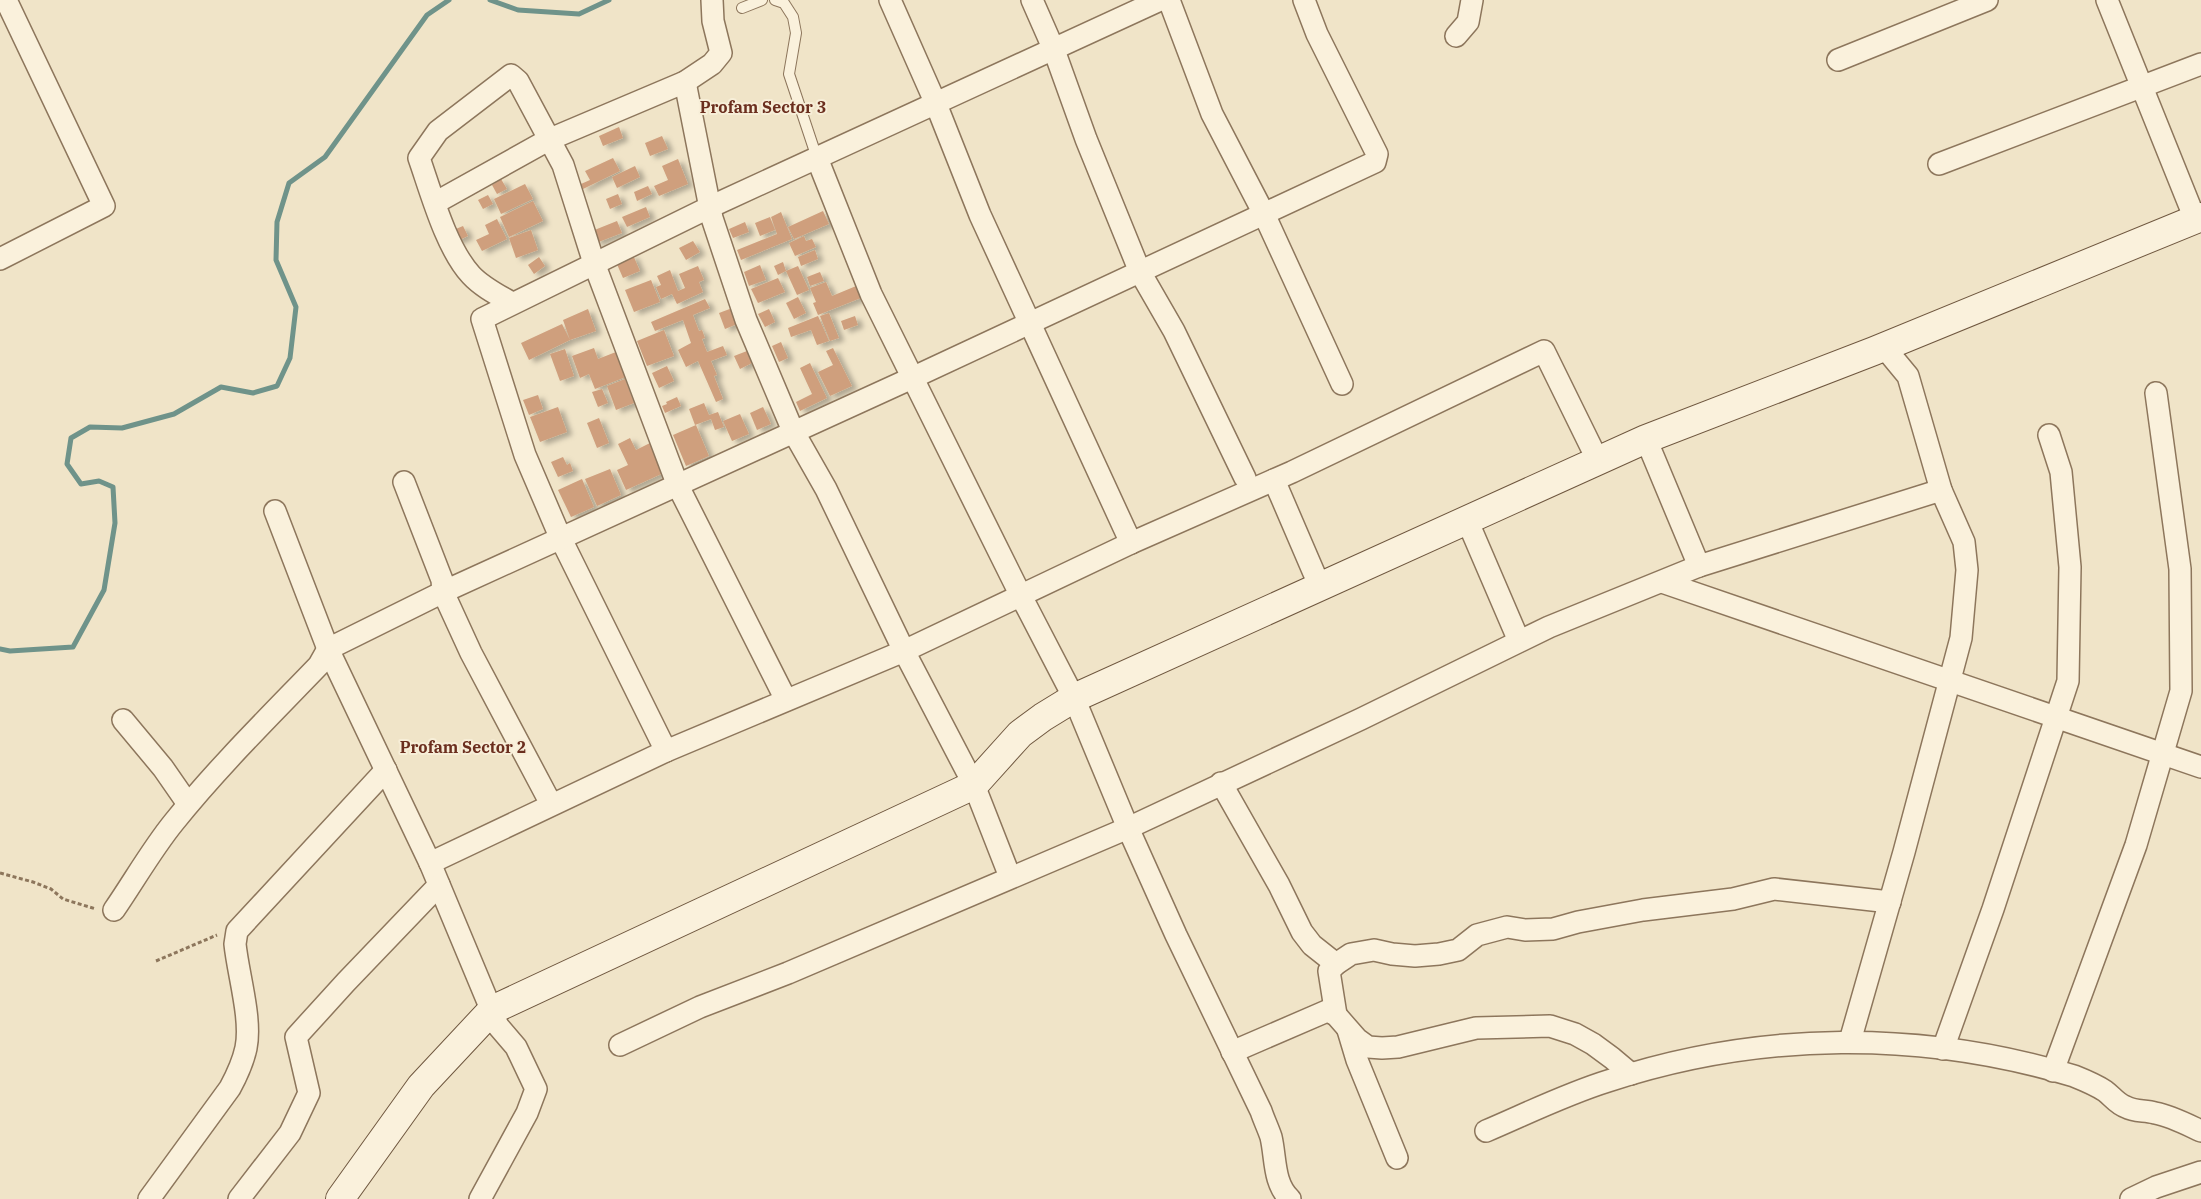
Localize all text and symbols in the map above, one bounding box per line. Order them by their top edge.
district label: Profam Sector 3 [700,97,826,117]
district label: Profam Sector 2 [400,737,526,757]

